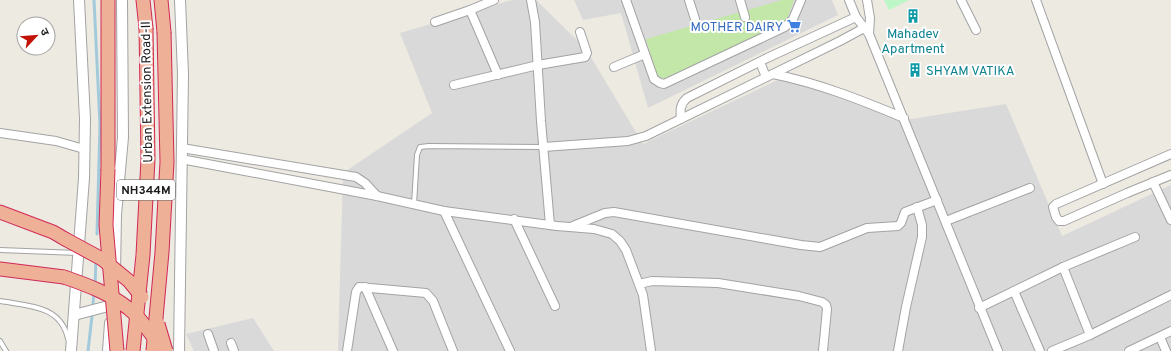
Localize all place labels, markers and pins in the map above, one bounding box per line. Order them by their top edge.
building icon: Mahadev Apartment [905,8,921,24]
supermarket icon: MOTHER DAIRY [786,18,802,34]
place label: MOTHER DAIRY [690,20,783,36]
place label: Mahadev Apartment [881,27,945,58]
building icon: SHYAM VATIKA [907,62,923,78]
place label: SHYAM VATIKA [926,64,1015,80]

